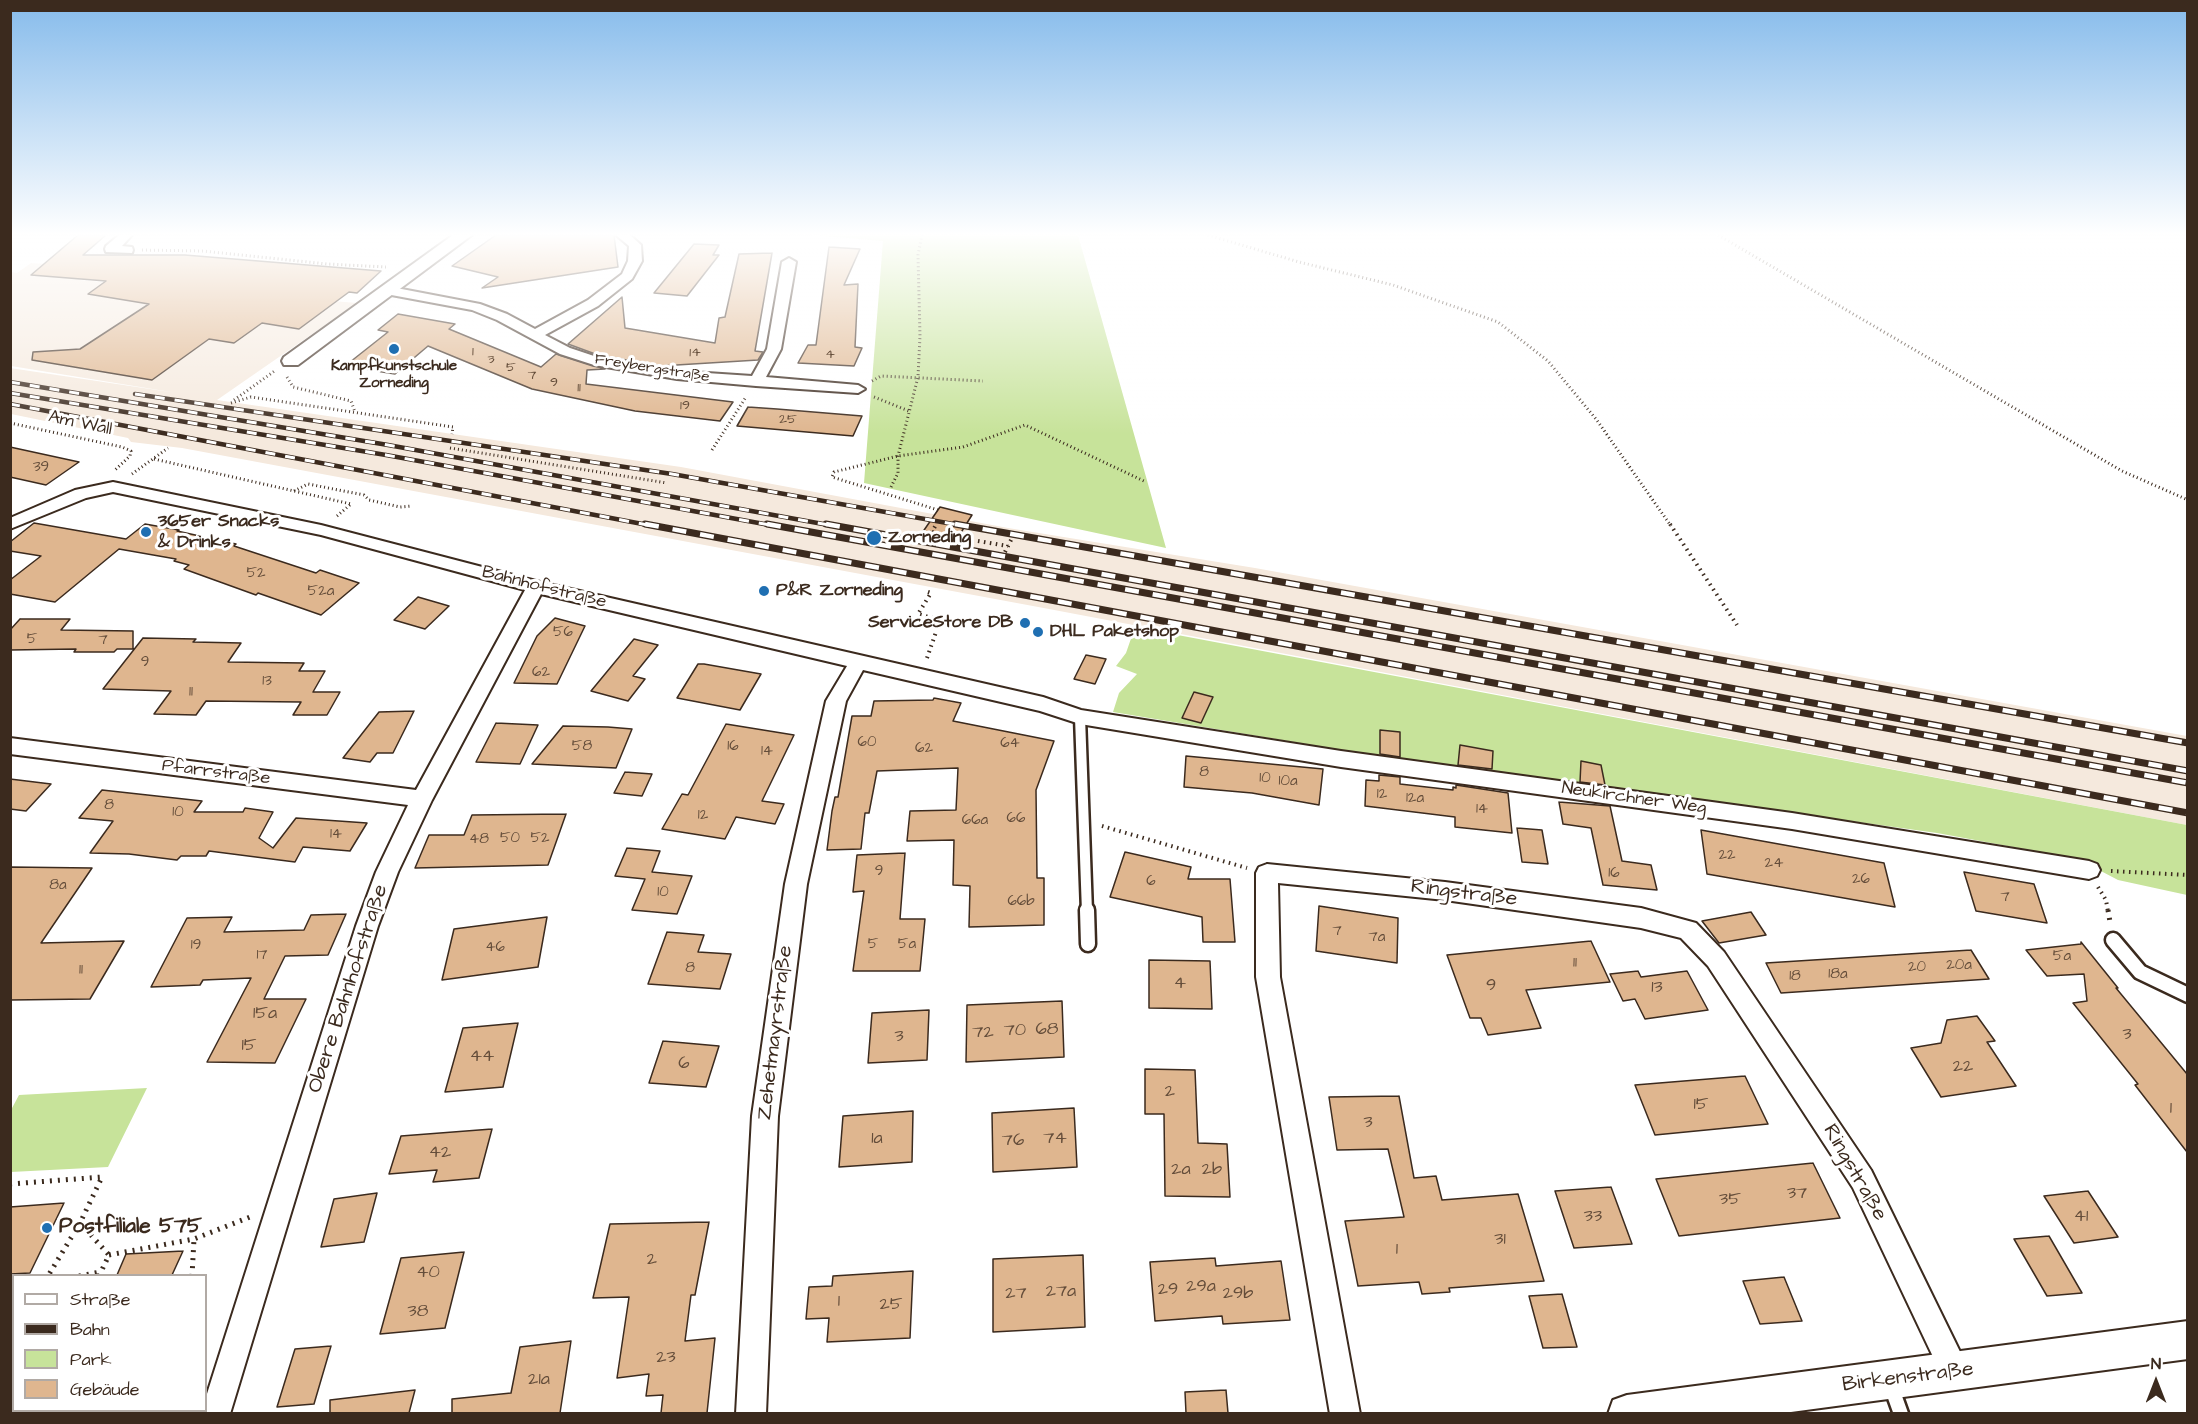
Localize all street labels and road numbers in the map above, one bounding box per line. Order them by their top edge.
street label: Freybergstraße [593,351,711,387]
street label: Am Wall [46,407,114,441]
street label: Bahnhofstraße [480,562,608,614]
street label: Pfarrstraße [161,756,271,790]
street label: Neukirchner Weg [1560,778,1708,820]
street label: Ringstraße [1409,875,1519,913]
street label: Obere Bahnhofstraße [303,882,395,1096]
street label: Zehetmayrstraße [753,944,799,1122]
street label: Ringstraße [1816,1120,1892,1226]
street label: Birkenstraße [1841,1357,1975,1399]

